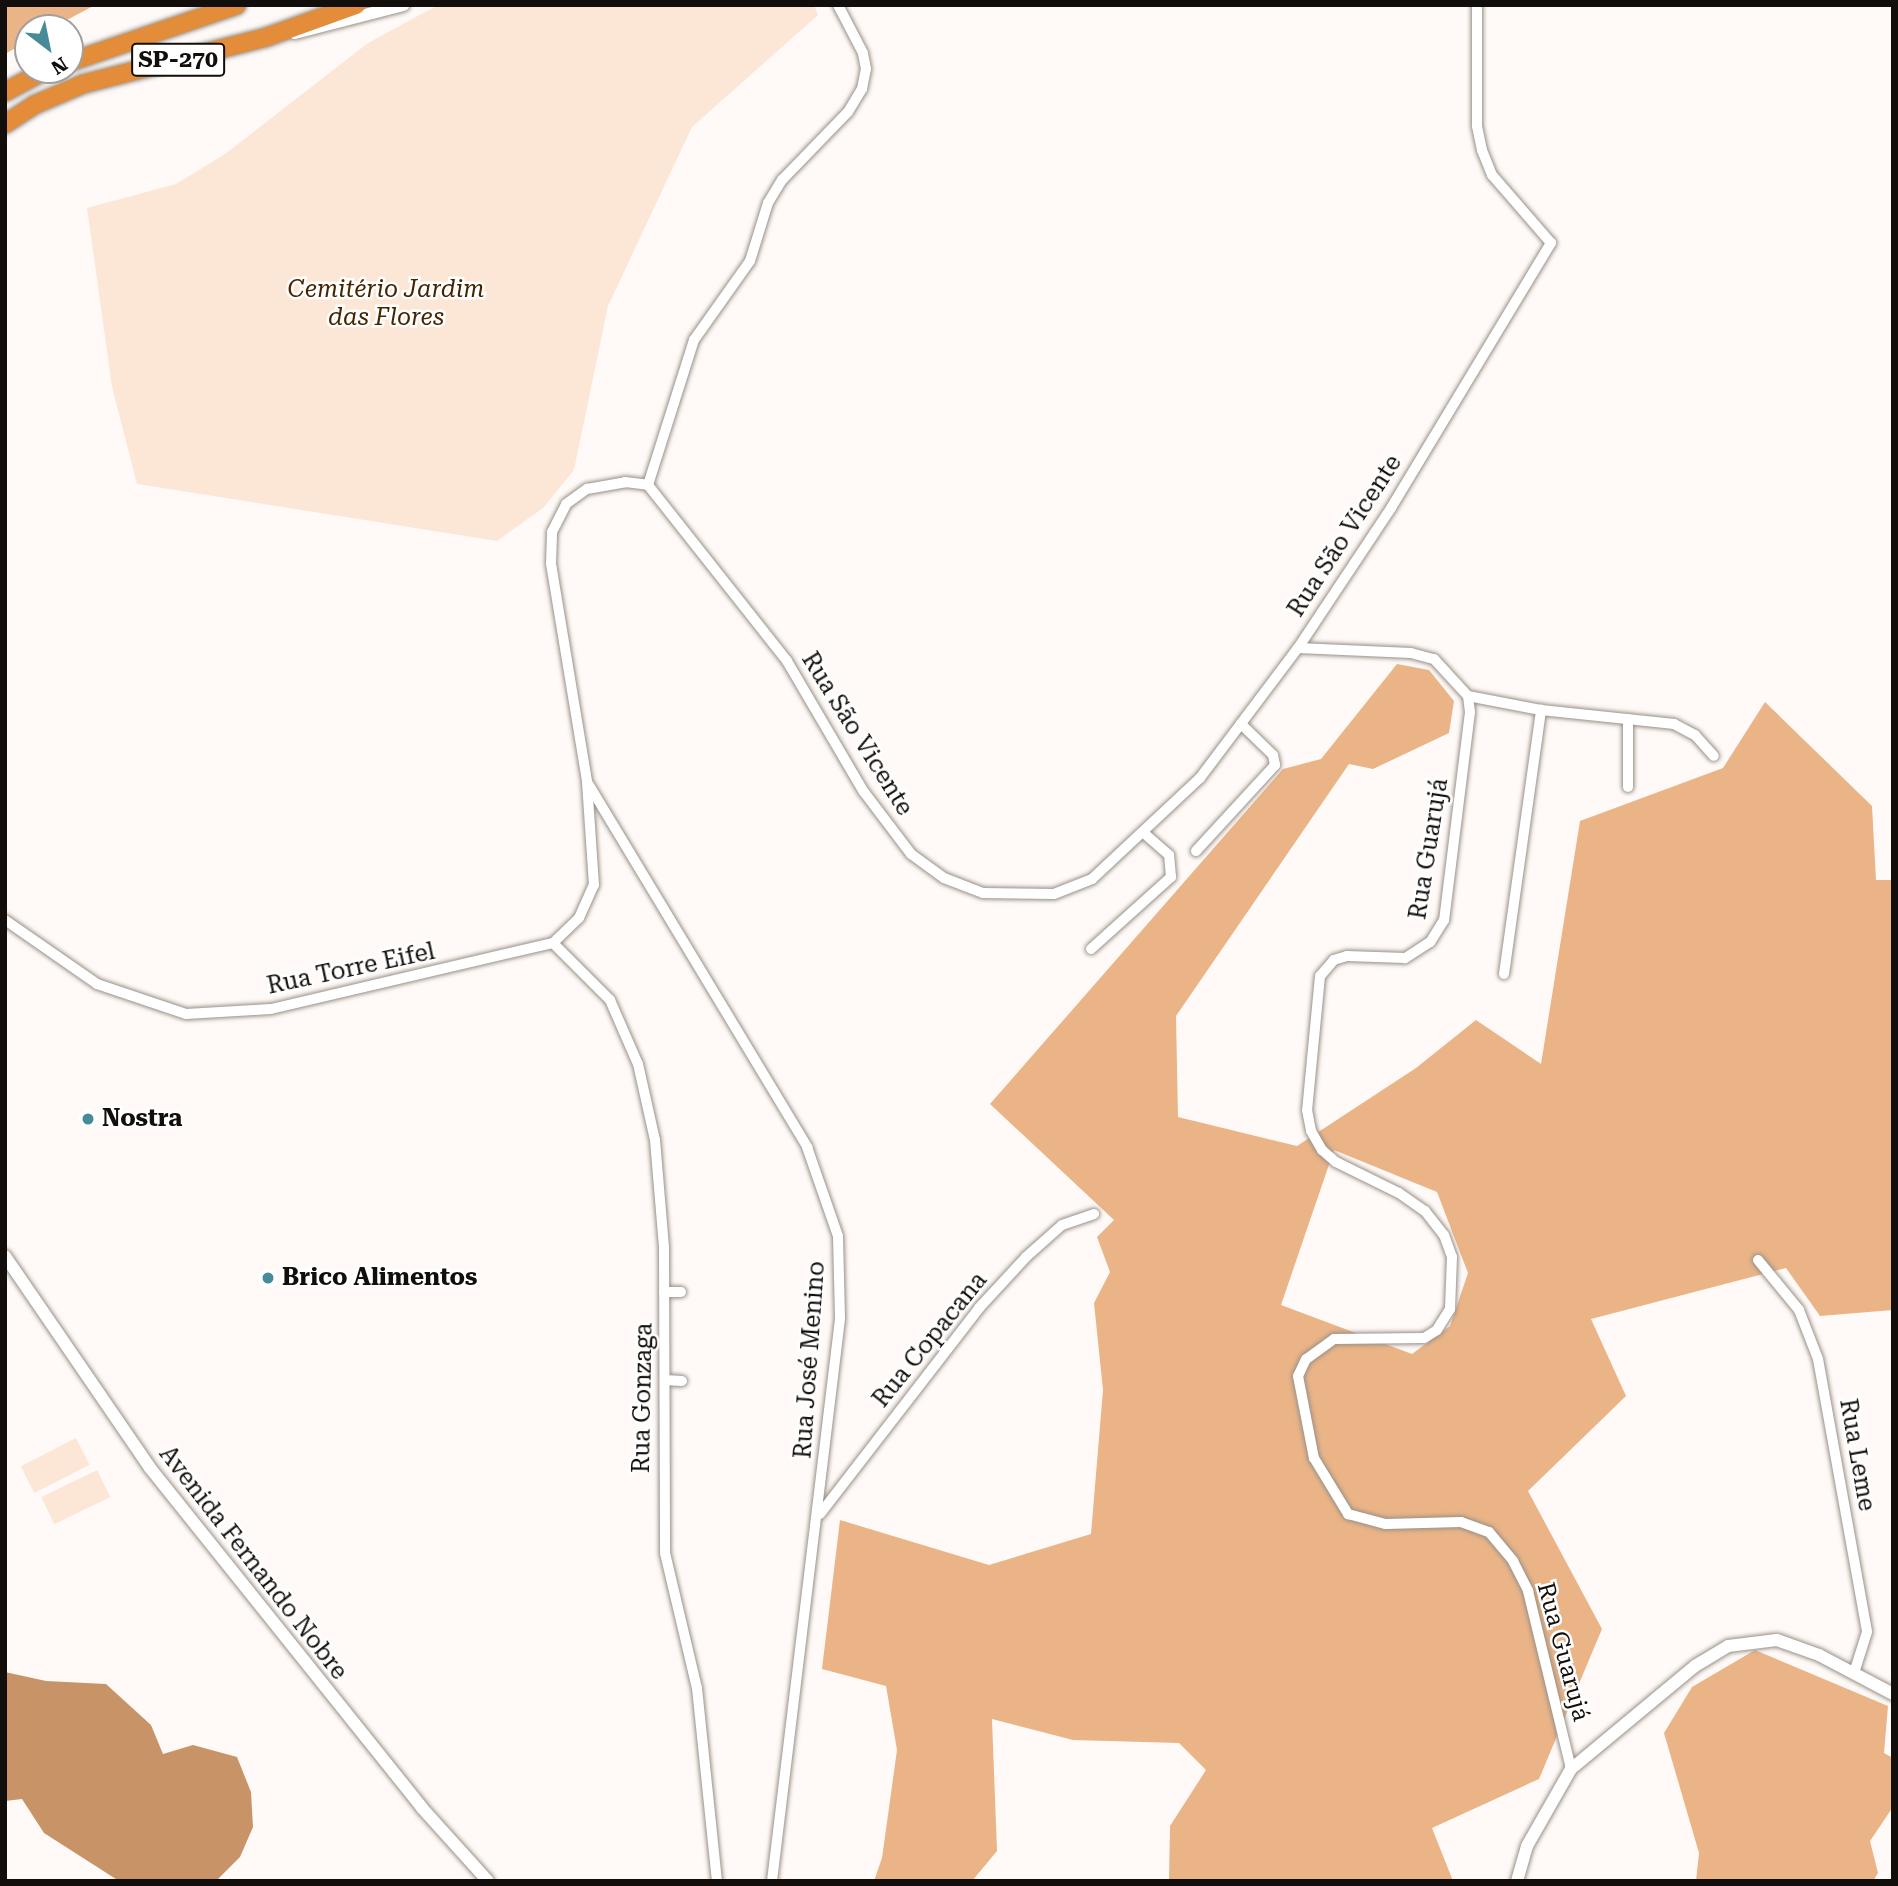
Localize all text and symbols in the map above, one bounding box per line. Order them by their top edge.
north arrow [14,14,84,84]
road number: SP-270 [131,40,225,80]
text: N [47,52,72,79]
park label: Cemitério Jardim das Flores [288,276,484,332]
street label: Rua São Vicente [1282,450,1408,622]
street label: Rua São Vicente [795,647,919,821]
street label: Rua Guarujá [1404,776,1454,922]
street label: Rua Torre Eifel [264,937,438,1001]
place label: Nostra [102,1105,182,1133]
marker: Nostra [80,1111,96,1127]
street label: Rua José Menino [789,1260,831,1460]
place label: Brico Alimentos [282,1264,477,1292]
street label: Rua Copacana [867,1267,993,1413]
marker: Brico Alimentos [260,1270,276,1286]
street label: Rua Gonzaga [627,1323,659,1473]
street label: Rua Leme [1833,1397,1881,1513]
street label: Avenida Fernando Nobre [153,1440,353,1686]
street label: Rua Guarujá [1531,1580,1595,1724]

